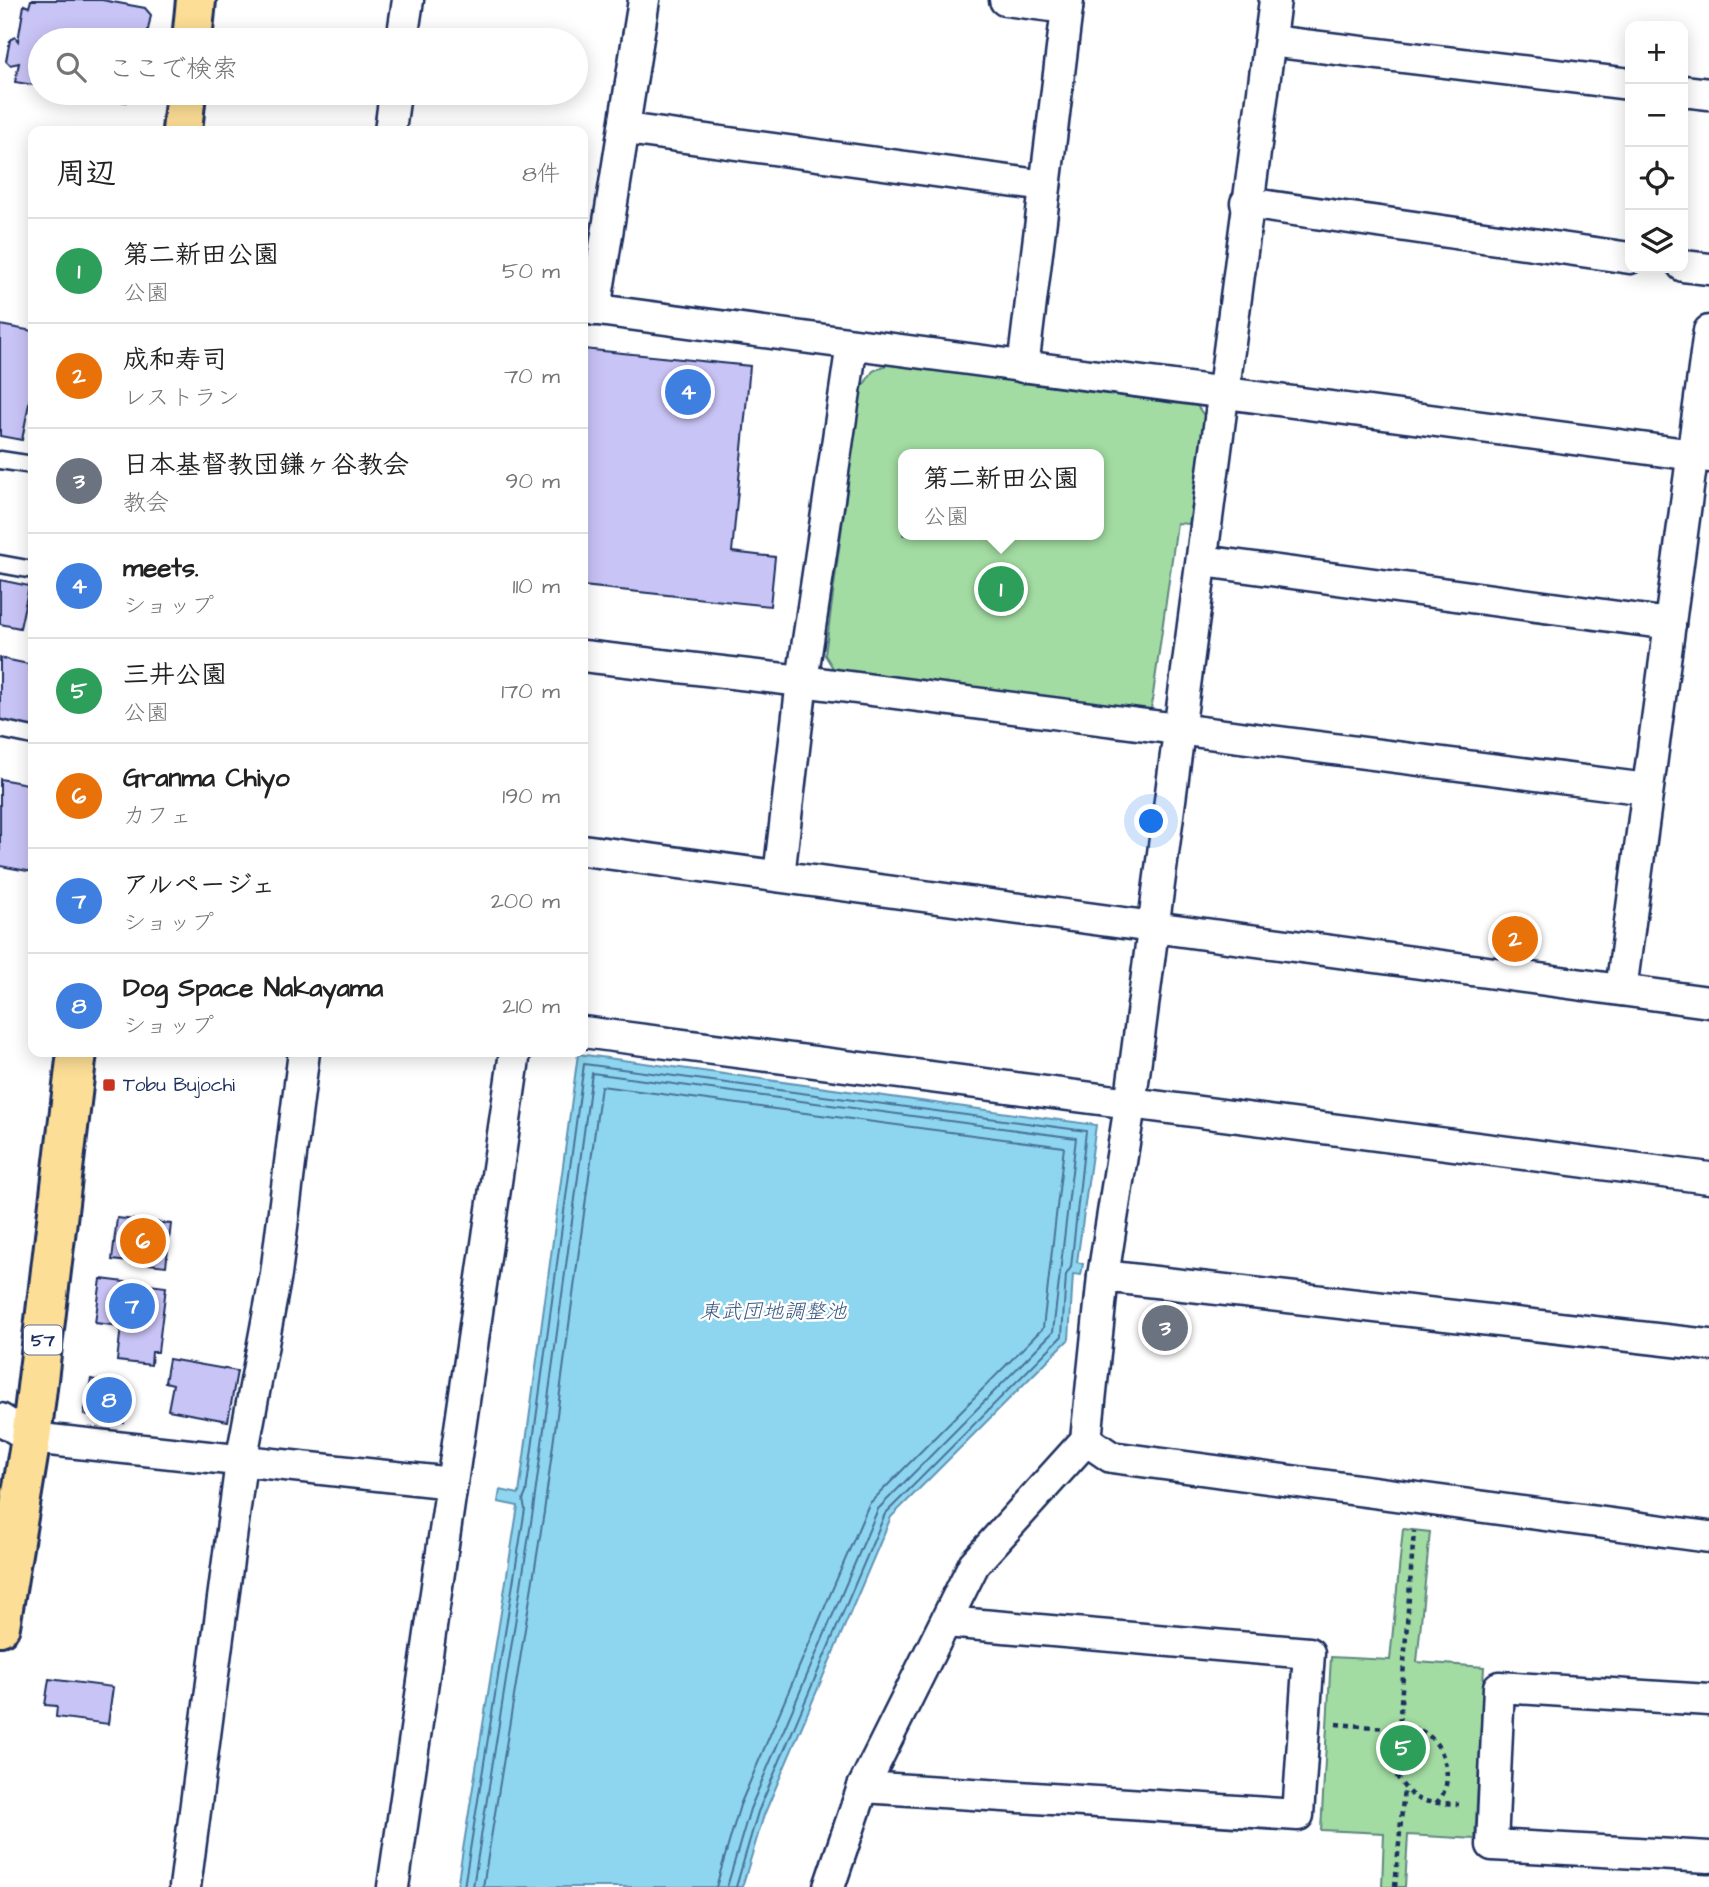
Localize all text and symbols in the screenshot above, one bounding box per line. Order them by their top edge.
map controls [1625,21,1688,273]
button: + [1625,21,1688,84]
search box [28,28,588,105]
icon: search [52,48,90,86]
text: ここで検索 [108,51,238,87]
button: − [1625,84,1688,147]
button: locate [1625,147,1688,210]
text: 周辺 [56,153,116,195]
text: 8件 [522,158,560,190]
button: layers [1625,210,1688,273]
text: 第二新田公園 [123,237,279,273]
text: 1 [78,255,80,287]
text: 50 m [502,255,560,287]
text: 公園 [123,277,169,309]
text: 成和寿司 [123,342,227,378]
text: 2 [72,360,86,392]
text: 70 m [504,360,560,392]
pin: 4 [665,366,711,418]
text: レストラン [123,382,240,414]
text: 日本基督教団鎌ヶ谷教会 [123,447,409,483]
popup [898,449,1104,540]
text: 第二新田公園 [923,461,1079,497]
text: 3 [73,465,85,497]
text: 90 m [505,465,560,497]
text: 教会 [123,487,169,519]
text: 公園 [923,501,969,533]
text: meets. [123,550,199,586]
pin: 1 [978,563,1024,615]
text: 4 [71,570,87,602]
text: 110 m [512,570,560,602]
text: ショップ [123,590,214,622]
text: 三井公園 [123,657,227,693]
text: 5 [71,675,87,707]
text: 170 m [501,675,560,707]
text: 公園 [123,697,169,729]
text: Granma Chiyo [123,760,290,796]
text: 6 [72,780,86,812]
text: 190 m [502,780,560,812]
text: カフェ [123,800,192,832]
your location [1134,804,1168,838]
text: アルページェ [123,867,276,903]
text: 7 [72,885,86,917]
text: 200 m [491,885,560,917]
text: ショップ [123,907,214,939]
pin: 2 [1492,913,1538,965]
text: Dog Space Nakayama [123,970,383,1006]
text: 8 [72,990,86,1022]
text: 210 m [502,990,560,1022]
text: ショップ [123,1010,214,1042]
place label: Tobu Bujochi [123,1072,235,1099]
marker: Tobu Bujochi [101,1077,117,1093]
pin: 6 [120,1215,166,1267]
pin: 7 [109,1280,155,1332]
water label: 東武団地調整池 [700,1297,847,1326]
pin: 3 [1142,1302,1188,1354]
road number: 57 [24,1325,62,1354]
pin: 8 [86,1374,132,1426]
pin: 5 [1380,1722,1426,1774]

